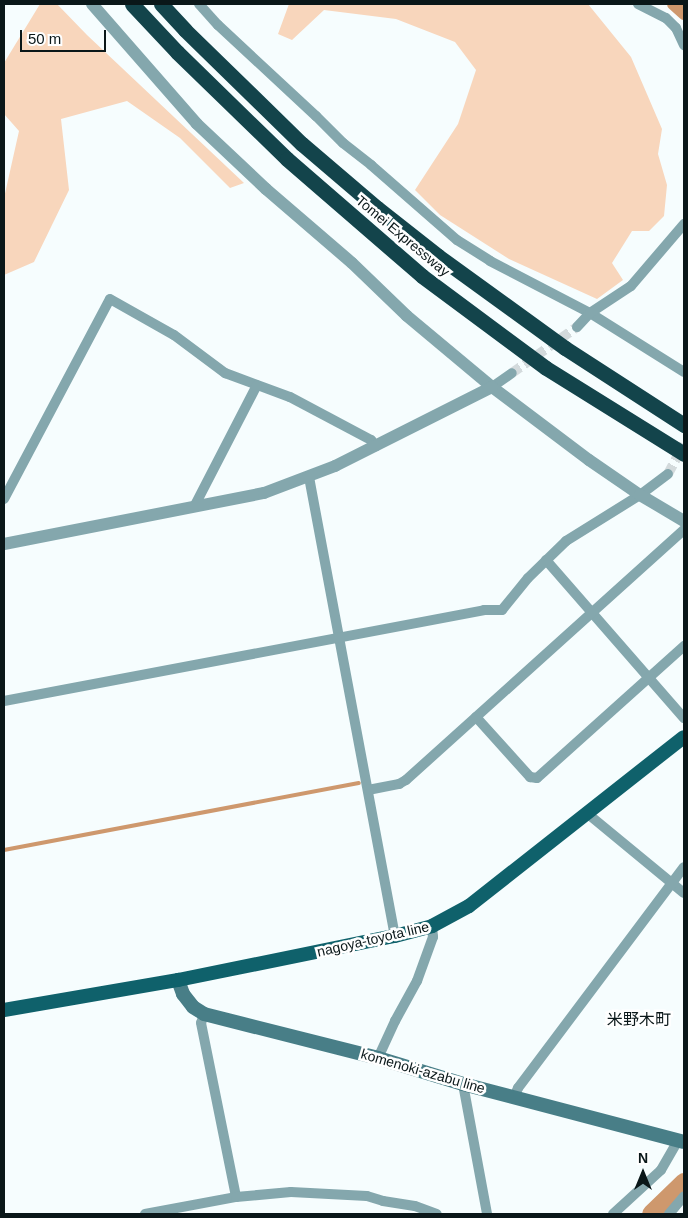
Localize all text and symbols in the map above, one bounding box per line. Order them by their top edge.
scale bar [22,20,109,52]
text: 50 m [28,30,61,47]
street label: Tomei Expressway [353,192,453,280]
street label: nagoya-toyota line [315,918,431,960]
district label: 米野木町 [607,1010,671,1030]
street label: komenoki-azabu line [359,1045,487,1097]
north arrow [618,1148,668,1198]
text: N [638,1150,648,1166]

